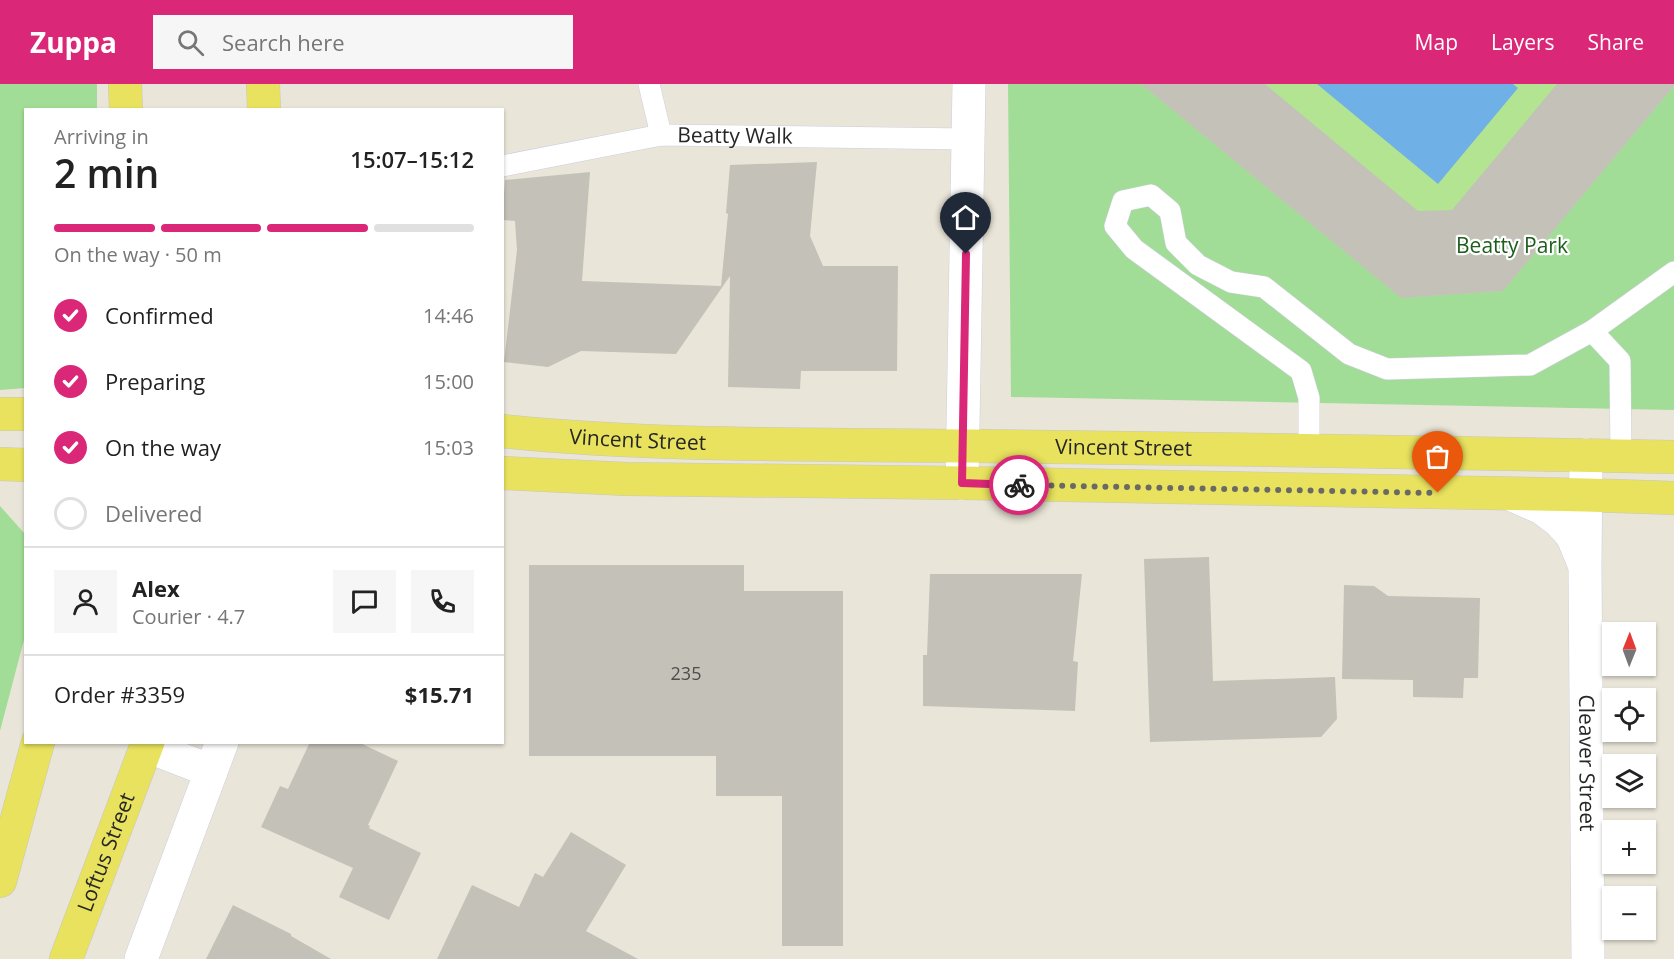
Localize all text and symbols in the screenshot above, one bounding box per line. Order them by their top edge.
search box [153,15,573,69]
text: Zuppa [30,23,117,61]
icon: search [174,26,207,59]
text: Search here [222,27,345,57]
text: Map [1415,28,1458,56]
text: Layers [1491,28,1555,56]
text: Share [1588,28,1644,56]
street label: Beatty Walk [677,120,793,150]
text: Arriving in [54,123,149,150]
text: 15:07–15:12 [350,144,474,174]
text: 2 min [54,146,159,199]
pin [940,192,991,254]
icon: home [949,201,982,234]
park label: Beatty Park [1456,231,1568,259]
text: On the way · 50 m [54,241,222,268]
icon: check [54,299,87,332]
text: Confirmed [105,300,214,330]
text: 14:46 [423,302,474,329]
icon: check [54,365,87,398]
text: Preparing [105,366,205,396]
text: 15:00 [423,368,474,395]
street label: Vincent Street [568,422,707,456]
icon: check [54,431,87,464]
pin [1412,431,1463,493]
text: On the way [105,432,221,462]
street label: Vincent Street [1055,432,1192,462]
text: 15:03 [423,434,474,461]
icon: bag [1421,440,1454,473]
courier [989,455,1049,515]
icon: bike [1003,469,1036,502]
text: Delivered [105,498,203,528]
button: person [54,570,117,633]
button: chat [333,570,396,633]
button: phone [411,570,474,633]
text: Alex [132,573,180,603]
text: Courier · 4.7 [132,603,245,630]
north arrow [1602,622,1656,676]
map controls [1602,622,1656,940]
house number: 235 [671,661,701,685]
text: Order #3359 [54,679,185,709]
text: $15.71 [405,679,474,709]
button: locate [1602,688,1656,742]
street label: Cleaver Street [1573,694,1602,832]
button: layers [1602,754,1656,808]
street label: Loftus Street [70,788,141,916]
button: + [1602,820,1656,874]
button: − [1602,886,1656,940]

